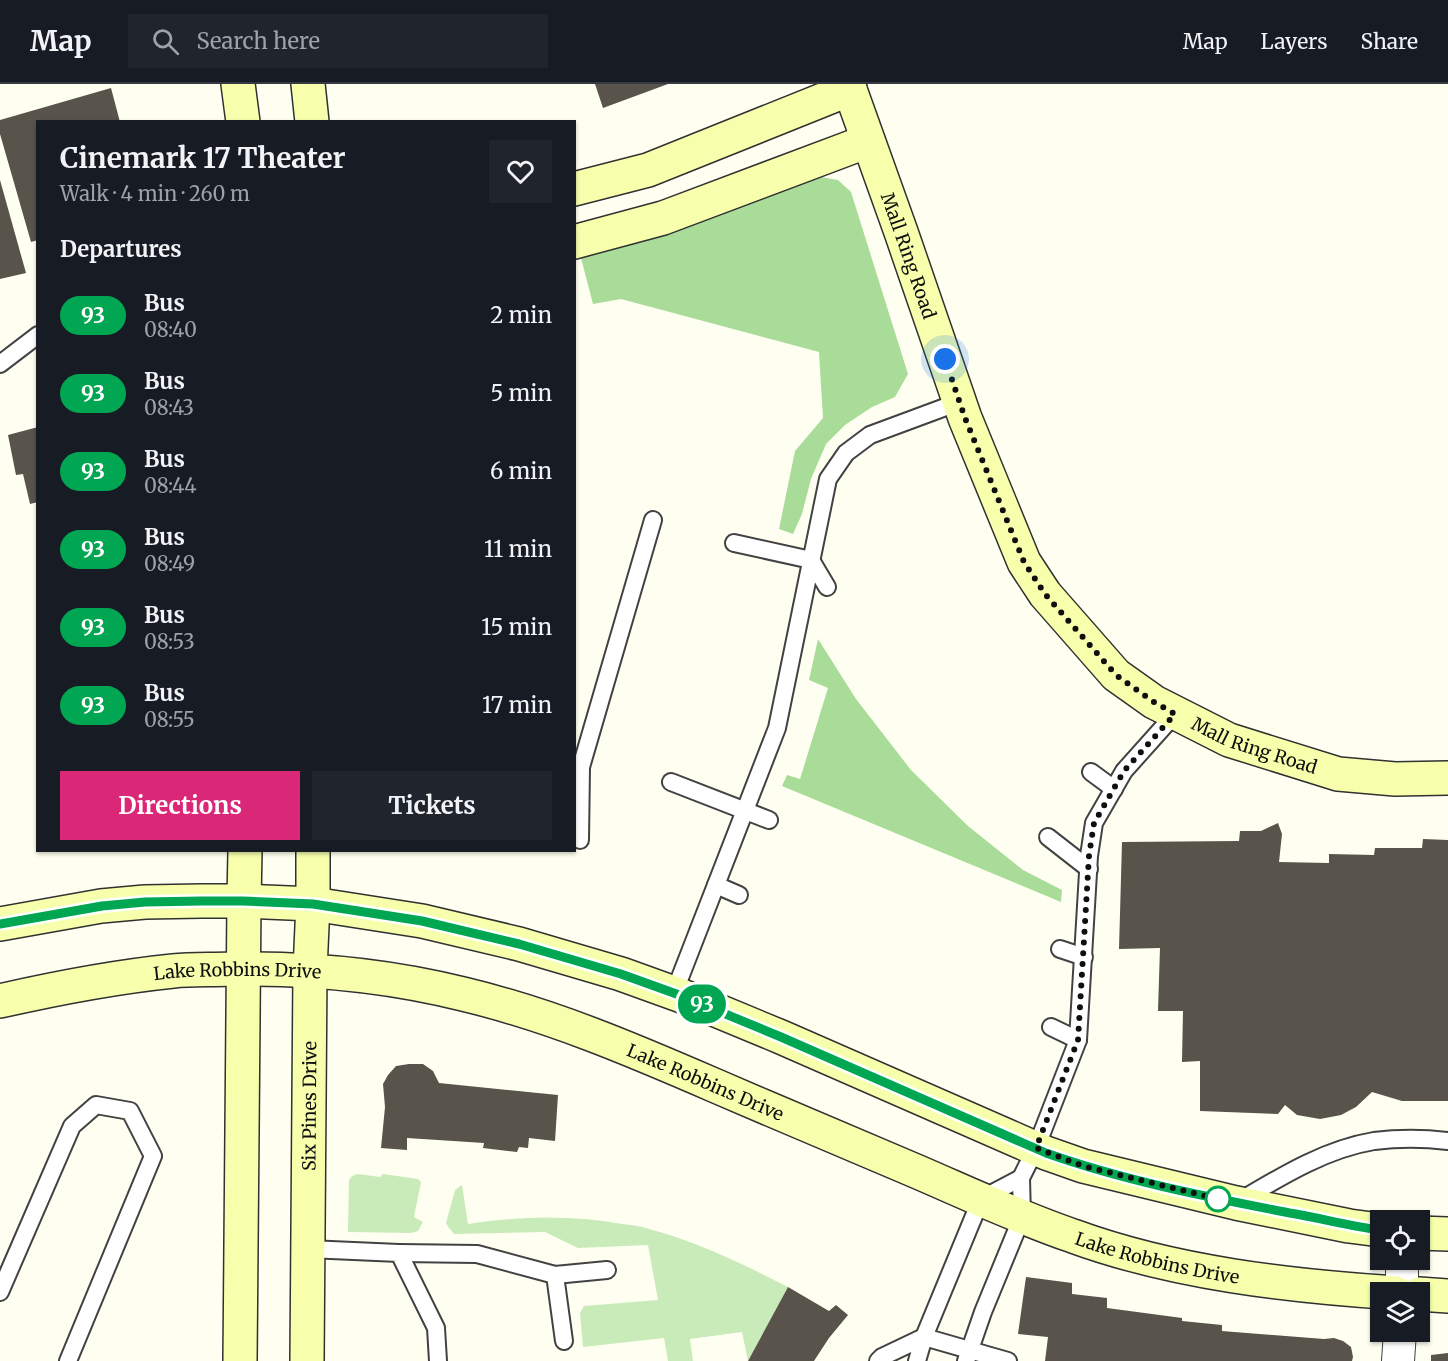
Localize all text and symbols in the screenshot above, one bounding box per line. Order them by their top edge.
search box [128,14,548,68]
text: Map [30,23,92,59]
icon: search [149,25,182,58]
text: Search here [197,27,320,55]
text: Map [1183,28,1228,55]
text: Layers [1261,28,1328,55]
text: Share [1361,28,1418,55]
text: Cinemark 17 Theater [60,140,345,176]
button: heart [489,140,552,203]
text: Walk · 4 min · 260 m [60,181,250,206]
street label: Mall Ring Road [876,189,941,322]
text: Departures [60,235,182,263]
text: Bus [144,289,185,317]
text: 2 min [490,301,552,329]
text: 93 [81,302,105,329]
text: 08:40 [144,317,197,342]
your location [930,344,960,374]
text: Bus [144,367,185,395]
text: 5 min [490,379,552,407]
text: 93 [81,380,105,407]
text: 08:43 [144,395,194,420]
text: Bus [144,445,185,473]
text: 6 min [490,457,552,485]
text: 93 [81,458,105,485]
text: 08:44 [144,473,197,498]
text: Bus [144,523,185,551]
text: 11 min [484,535,552,563]
text: 93 [81,536,105,563]
text: 08:49 [144,551,195,576]
text: Bus [144,601,185,629]
text: 15 min [481,613,552,641]
text: 93 [81,614,105,641]
text: 08:53 [144,629,195,654]
text: Bus [144,679,185,707]
text: 17 min [482,691,552,719]
text: 93 [81,692,105,719]
text: 08:55 [144,707,195,732]
street label: Mall Ring Road [1188,712,1320,778]
button: Directions [60,771,300,840]
button: Tickets [312,771,552,840]
street label: Lake Robbins Drive [152,957,322,985]
line badge: 93 [675,984,729,1024]
text: 93 [690,991,714,1018]
street label: Lake Robbins Drive [624,1038,787,1125]
street label: Six Pines Drive [297,1041,321,1171]
unlabelled marker [1205,1186,1231,1212]
map controls [1370,1210,1430,1342]
button: locate [1370,1210,1430,1270]
street label: Lake Robbins Drive [1072,1226,1241,1288]
button: layers [1370,1282,1430,1342]

